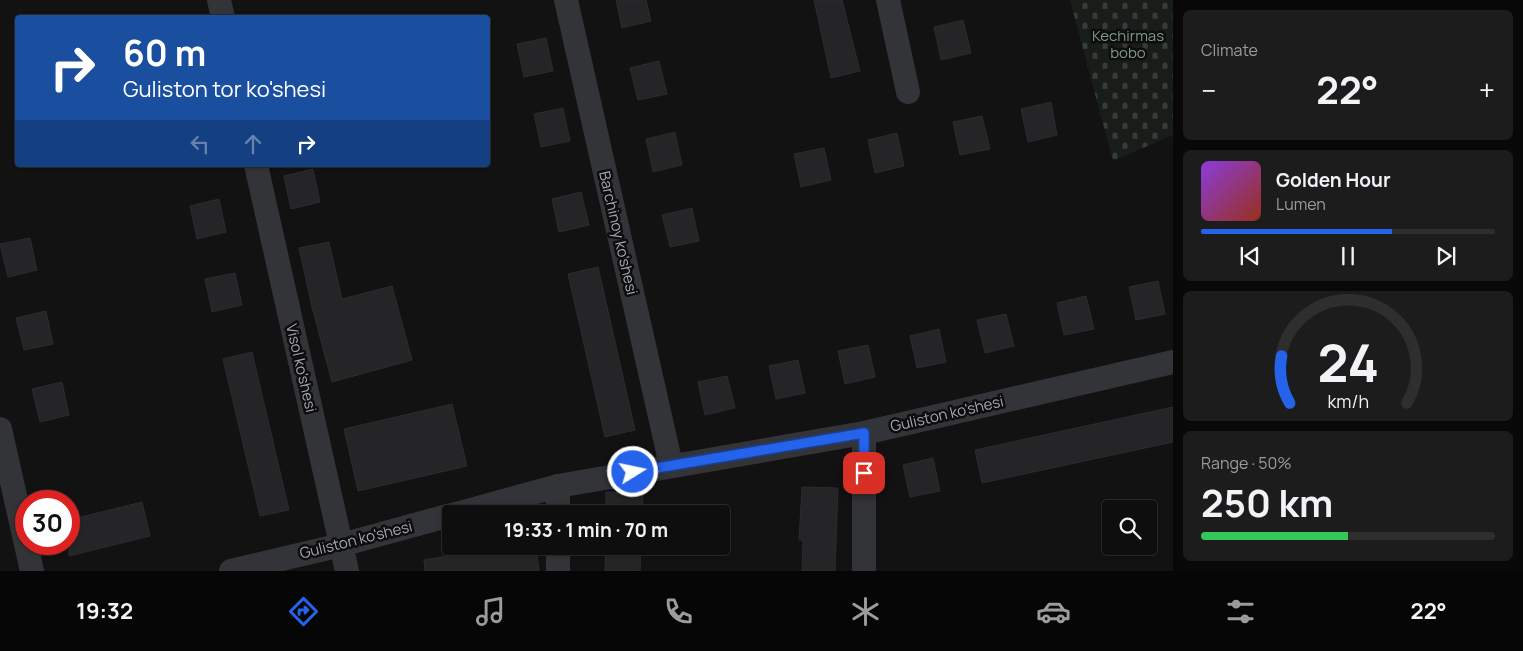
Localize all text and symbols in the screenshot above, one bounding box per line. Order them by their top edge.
park label: Kechirmas bobo [1092,25,1164,63]
text: 60 m [123,29,206,77]
icon: right [40,35,105,100]
text: Climate [1201,39,1258,61]
text: 22° [1316,63,1379,115]
text: − [1201,71,1216,109]
text: + [1479,71,1495,109]
text: Guliston tor ko'shesi [123,74,326,104]
icon: left [186,130,214,158]
icon: ahead [239,130,267,158]
icon: right [292,130,320,158]
text: Golden Hour [1276,167,1390,193]
street label: Barchinoy ko'shesi [594,169,643,297]
text: Lumen [1276,193,1326,215]
icon: previous [1236,242,1264,270]
icon: pause [1334,242,1362,270]
icon: next [1432,242,1460,270]
street label: Visol ko'shesi [281,322,322,414]
text: 24 [1317,327,1379,398]
text: km/h [1327,389,1369,413]
street label: Guliston ko'shesi [888,390,1006,437]
position arrow [606,445,658,497]
pin [843,452,885,494]
text: Range · 50% [1201,452,1292,474]
icon: arrive [850,459,878,487]
text: 250 km [1201,476,1333,528]
speed limit sign: 30 [15,490,80,555]
map controls [1102,500,1157,555]
button: search [1102,500,1157,555]
street label: Guliston ko'shesi [297,515,414,564]
text: 19:33 · 1 min · 70 m [504,517,668,543]
icon: directions [286,594,321,629]
icon: music [473,594,508,629]
icon: phone [661,594,696,629]
icon: climate [848,594,883,629]
icon: car [1036,594,1071,629]
icon: filters [1223,594,1258,629]
text: 19:32 [76,596,133,626]
text: 22° [1411,596,1447,626]

